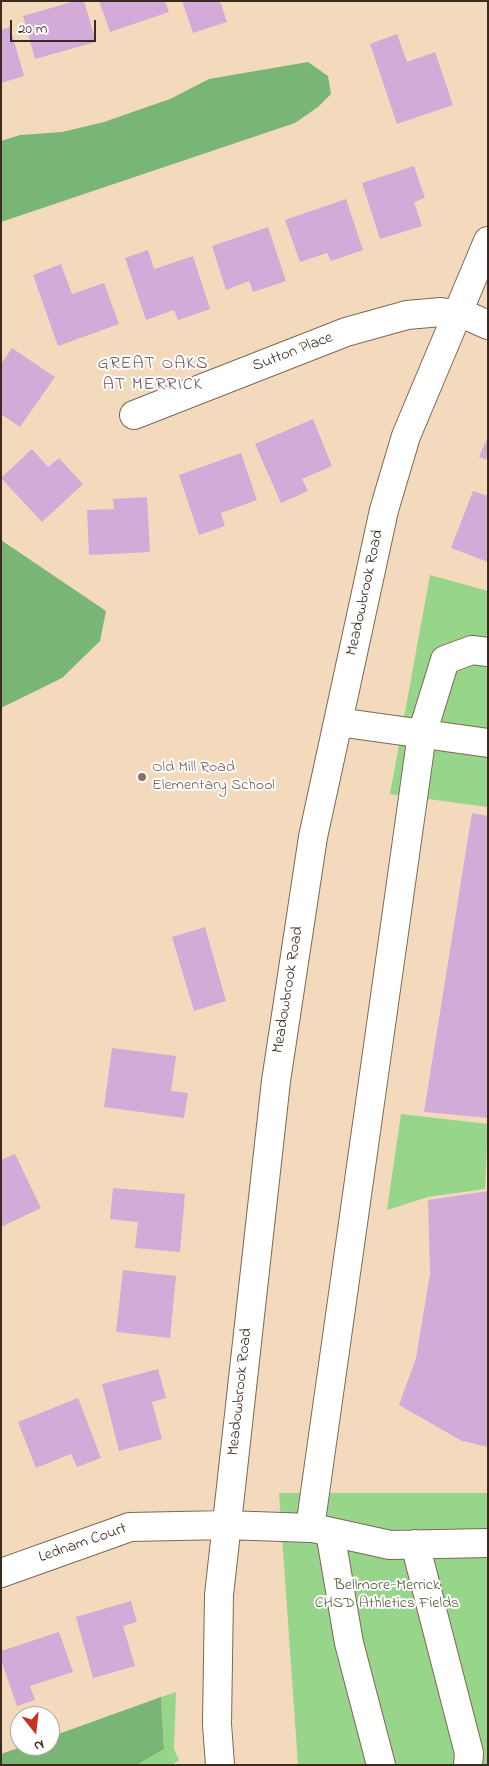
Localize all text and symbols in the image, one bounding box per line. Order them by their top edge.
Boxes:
scale bar [12,10,99,42]
text: 20 m [18,18,47,40]
street label: Sutton Place [250,329,336,377]
district label: GREAT OAKS AT MERRICK [96,354,210,396]
street label: Meadowbrook Road [343,528,389,658]
place label: Old Mill Road Elementary School [152,758,275,796]
marker: Old Mill Road Elementary School [136,771,148,783]
street label: Meadowbrook Road [269,925,309,1055]
street label: Meadowbrook Road [225,1327,257,1457]
street label: Lednam Court [37,1520,129,1568]
park label: Bellmore-Merrick CHSD Athletics Fields [315,1576,459,1614]
north arrow [10,1706,60,1756]
text: N [32,1734,46,1756]

